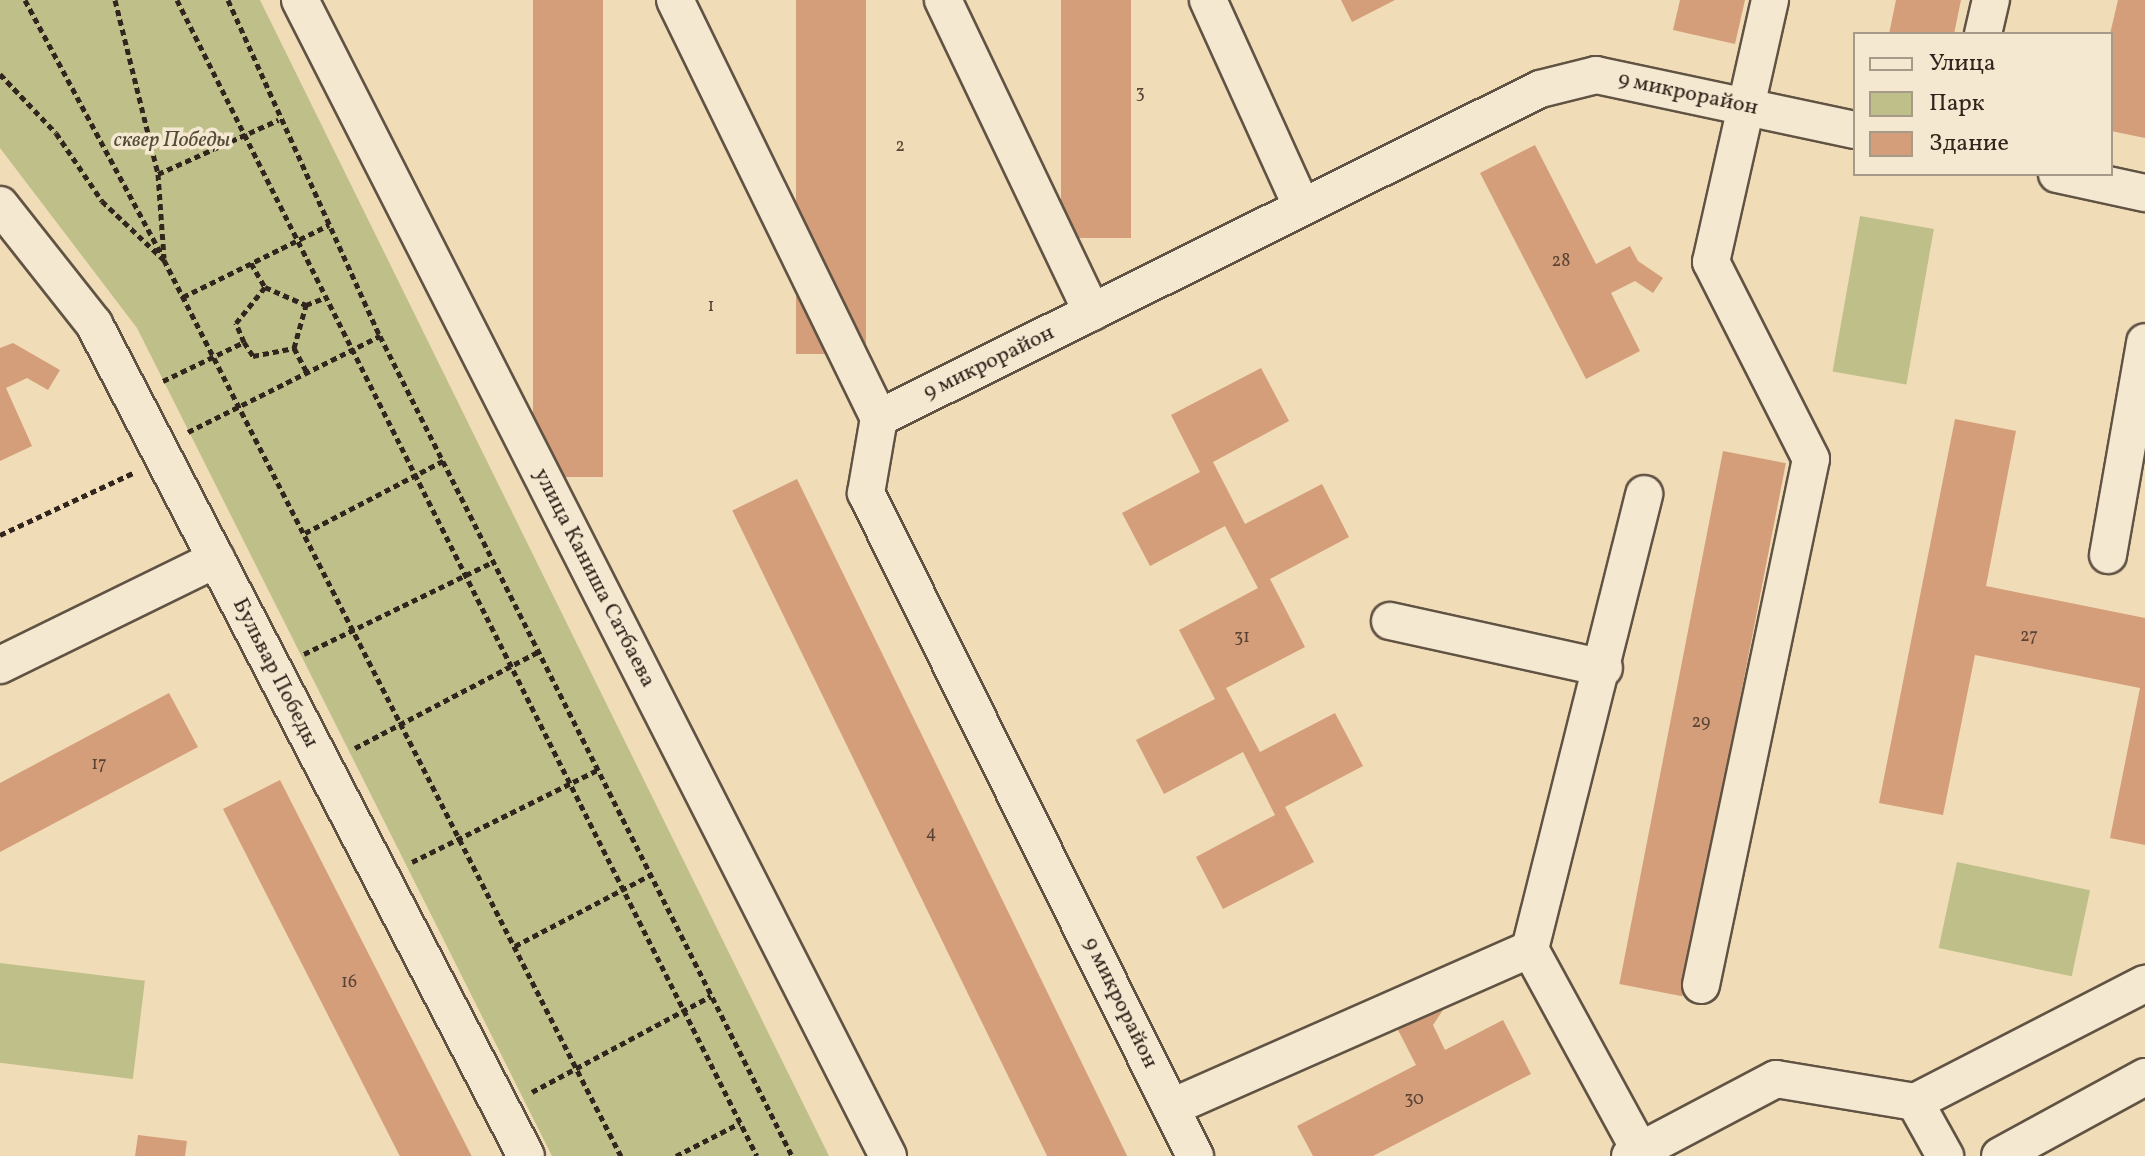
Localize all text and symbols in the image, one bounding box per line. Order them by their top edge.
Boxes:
legend [1853,32,2113,176]
text: Улица [1929,47,1996,81]
street label: 9 микрорайон [1616,66,1760,122]
house number: 3 [1135,83,1145,105]
text: Парк [1929,87,1985,121]
text: Здание [1929,127,2009,161]
park label: сквер Победы [114,128,230,154]
house number: 2 [895,136,905,158]
house number: 28 [1552,251,1570,273]
house number: 1 [708,296,714,318]
street label: 9 микрорайон [919,320,1059,406]
street label: улица Каниша Сатбаева [527,464,661,692]
street label: Бульвар Победы [226,594,324,752]
house number: 27 [2020,626,2038,648]
house number: 31 [1234,627,1250,649]
house number: 29 [1692,712,1710,734]
house number: 17 [91,754,107,776]
house number: 4 [926,823,936,845]
street label: 9 микрорайон [1077,933,1163,1073]
house number: 16 [341,972,357,994]
house number: 30 [1404,1089,1424,1111]

